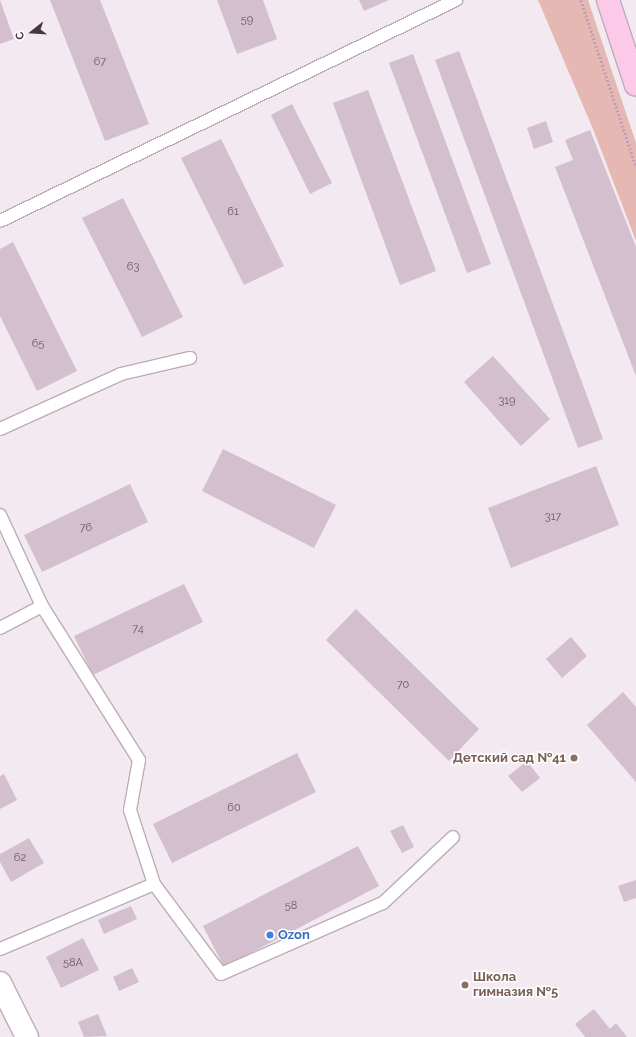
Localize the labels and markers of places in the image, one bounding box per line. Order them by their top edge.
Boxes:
place label: Детский сад №41 [453,750,566,766]
marker: Детский сад №41 [569,753,579,763]
place label: Ozon [278,927,310,943]
marker: Ozon [265,930,275,940]
place label: Школа гимназия №5 [473,970,558,1001]
marker: Школа гимназия №5 [460,980,470,990]

